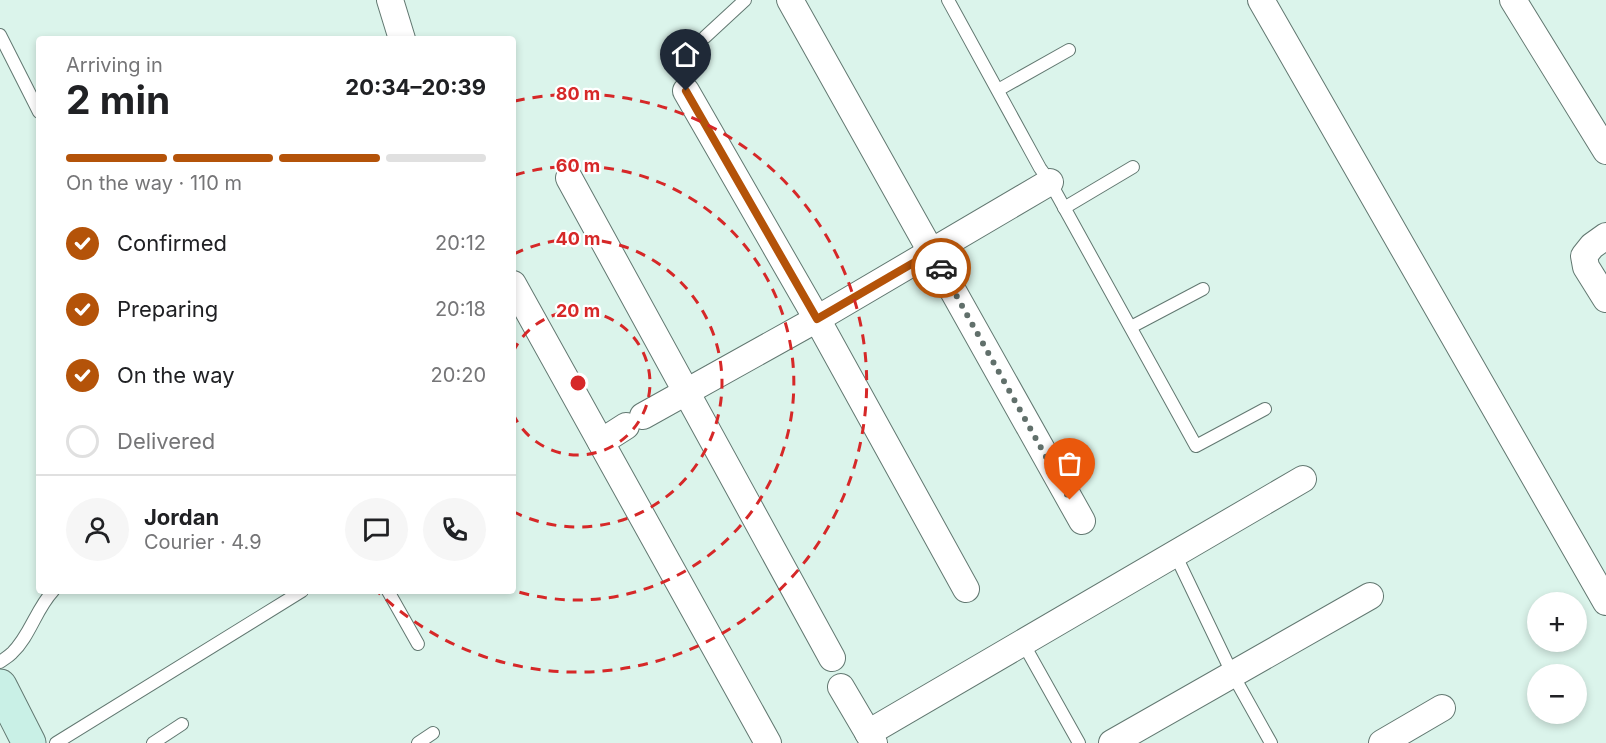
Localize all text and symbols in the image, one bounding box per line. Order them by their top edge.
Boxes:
pin [660,29,711,91]
icon: home [669,38,702,71]
text: Arriving in [66,53,163,77]
text: 20:34–20:39 [345,74,486,100]
text: 2 min [66,76,170,123]
text: 80 m [556,83,600,104]
text: 60 m [556,155,600,176]
text: On the way · 110 m [66,171,242,195]
icon: check [66,227,99,260]
text: 40 m [556,228,601,249]
text: Confirmed [117,230,227,256]
text: 20:12 [435,231,486,255]
courier [911,238,971,298]
icon: car [925,252,958,285]
icon: check [66,293,99,326]
text: Preparing [117,296,218,322]
text: 20:18 [435,297,486,321]
text: 20 m [556,300,600,321]
icon: check [66,359,99,392]
text: On the way [117,362,235,388]
text: 20:20 [431,363,486,387]
centre of rings [568,373,588,393]
text: Delivered [117,428,215,454]
pin [1044,438,1095,500]
icon: bag [1053,447,1086,480]
button: person [66,498,129,561]
button: chat [345,498,408,561]
button: phone [423,498,486,561]
text: Jordan [144,504,219,530]
text: Courier · 4.9 [144,530,262,554]
map controls [1527,592,1587,724]
button: + [1527,592,1587,652]
button: − [1527,664,1587,724]

